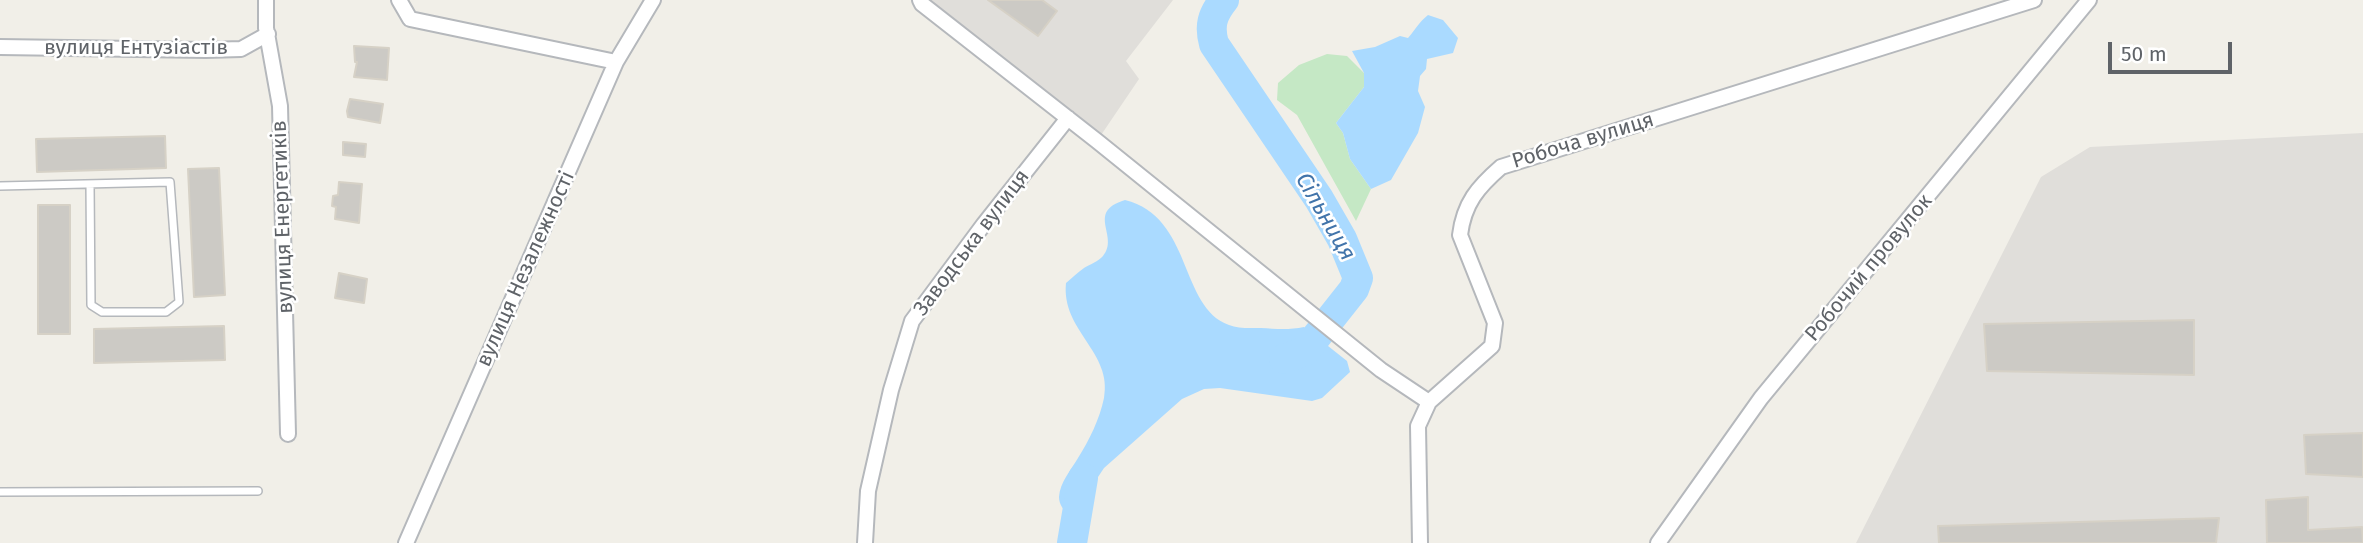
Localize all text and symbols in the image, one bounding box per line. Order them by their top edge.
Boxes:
scale bar [2111,28,2235,72]
street label: вулиця Ентузіастів [44,35,228,61]
text: 50 m [2121,41,2167,67]
street label: Робоча вулиця [1509,107,1657,175]
street label: вулиця Енергетиків [267,120,299,314]
street label: Заводська вулиця [909,165,1035,321]
street label: вулиця Незалежності [472,167,580,371]
water label: Сільниця [1289,168,1361,266]
street label: Робочий провулок [1800,189,1938,347]

